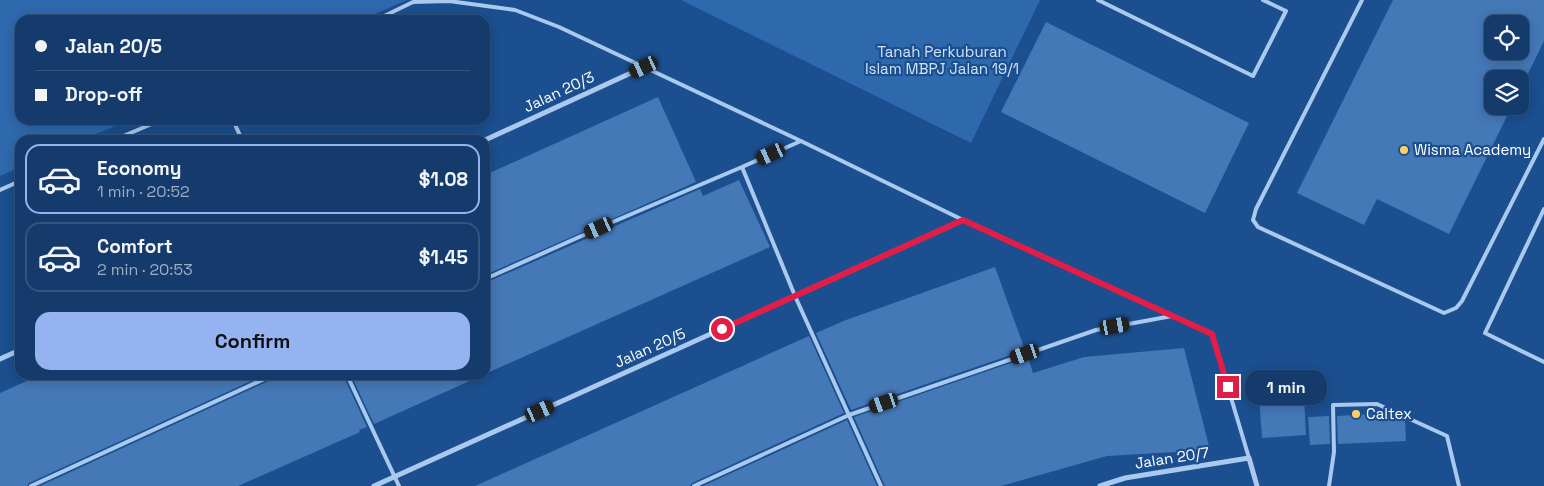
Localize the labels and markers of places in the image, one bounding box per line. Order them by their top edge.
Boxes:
place label: Wisma Academy [1414,140,1531,159]
marker: Wisma Academy [1398,144,1410,156]
place label: Caltex [1366,404,1412,423]
marker: Caltex [1350,408,1362,420]

